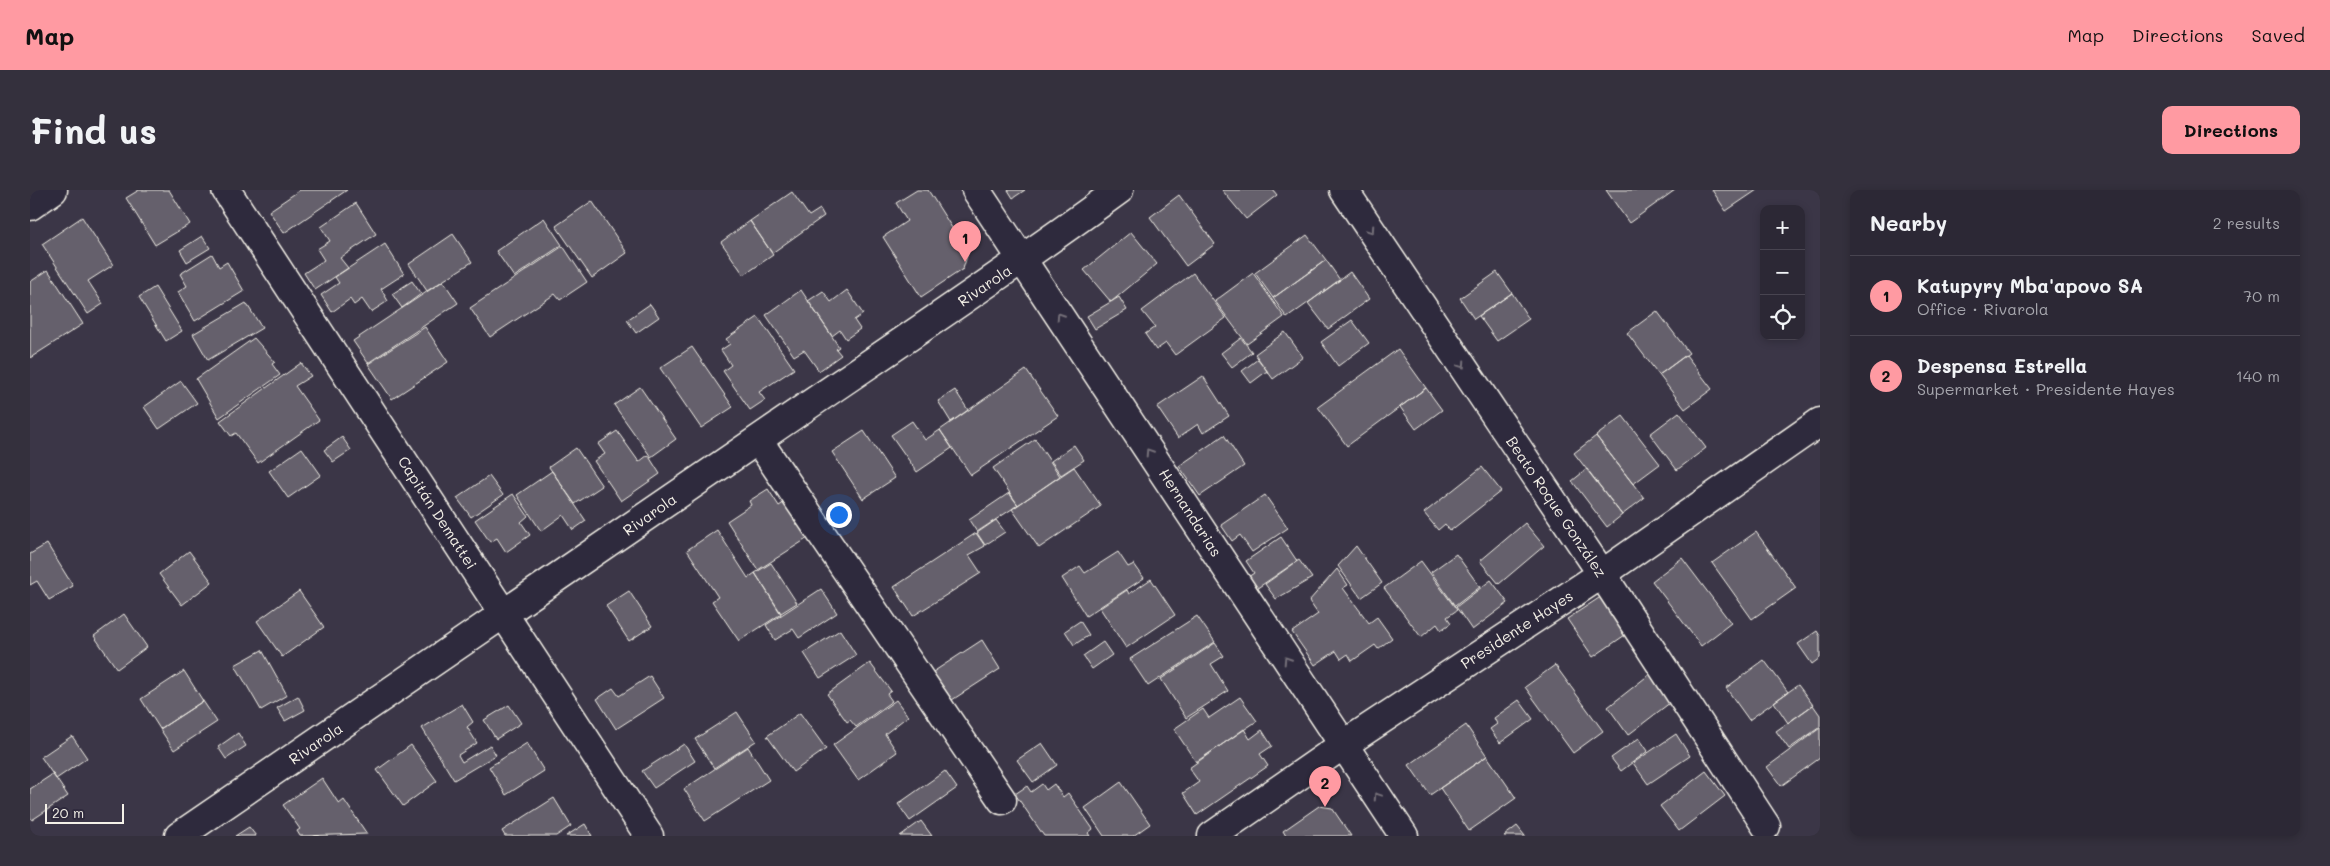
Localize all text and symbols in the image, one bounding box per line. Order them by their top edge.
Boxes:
text: Map [25,20,74,51]
text: Map [2067,23,2104,47]
text: Directions [2132,23,2224,47]
text: Saved [2252,23,2305,47]
button: Directions [2162,106,2300,154]
text: Find us [30,107,157,153]
map controls [1760,205,1805,340]
button: + [1760,205,1805,250]
text: Nearby [1870,209,1947,236]
text: 2 results [2213,212,2280,233]
pin: 1 [949,221,981,262]
one-way arrow [1365,225,1374,234]
button: − [1760,250,1805,295]
street label: Rivarola [954,260,1015,311]
text: Katupyry Mba'apovo SA [1917,273,2143,298]
text: 1 [1882,285,1890,306]
text: 70 m [2243,285,2280,306]
button: locate [1760,295,1805,340]
text: Office · Rivarola [1917,298,2049,319]
one-way arrow [1057,312,1066,322]
text: Despensa Estrella [1917,353,2087,378]
one-way arrow [1456,360,1465,369]
text: 2 [1882,365,1890,386]
text: 140 m [2236,365,2280,386]
text: Supermarket · Presidente Hayes [1917,378,2175,399]
street label: Beato Roque González [1502,432,1612,581]
one-way arrow [1146,448,1156,457]
street label: Capitán Demattei [394,452,482,573]
street label: Hernandarias [1155,465,1227,560]
street label: Rivarola [619,488,680,540]
your location [826,502,852,528]
street label: Presidente Hayes [1456,585,1576,673]
one-way arrow [1284,657,1293,666]
street label: Rivarola [285,718,346,769]
pin: 2 [1309,766,1341,807]
one-way arrow [1374,792,1383,801]
scale bar [45,801,124,824]
text: 20 m [52,803,84,822]

